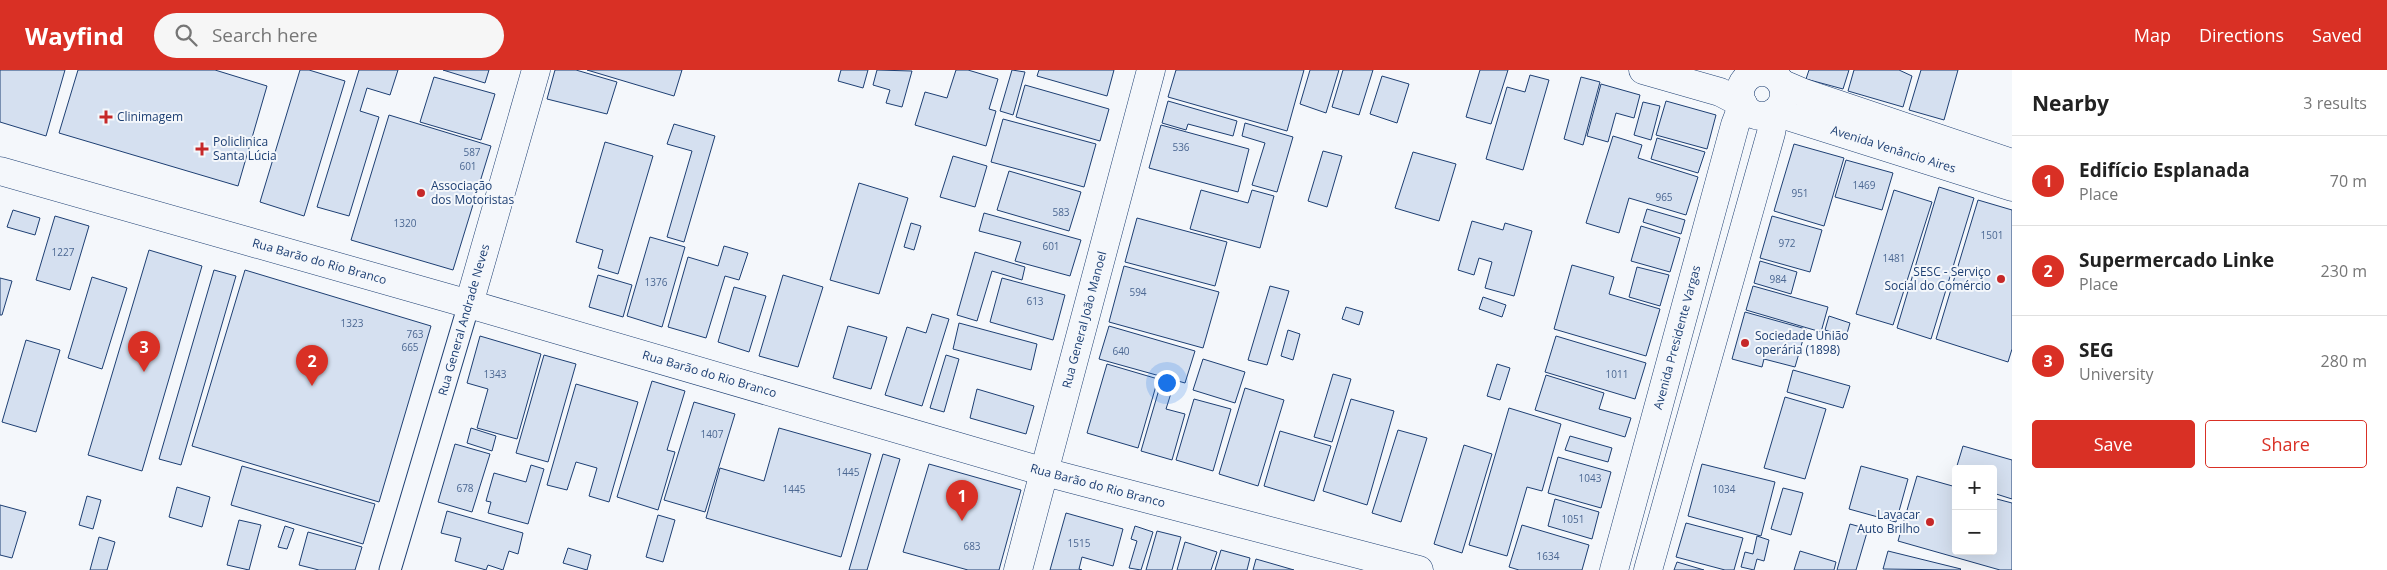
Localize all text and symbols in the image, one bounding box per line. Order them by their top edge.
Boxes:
search box [154,13,504,58]
text: Wayfind [25,19,124,52]
icon: search [172,21,200,49]
text: Search here [212,22,318,48]
text: Map [2134,23,2171,47]
text: Directions [2199,23,2284,47]
text: Saved [2312,23,2362,47]
text: Nearby [2032,89,2109,117]
text: 3 results [2303,92,2367,114]
place label: Clinimagem [117,108,183,125]
marker: Clinimagem [99,110,113,124]
street label: Avenida Venâncio Aires [1829,121,1958,177]
place label: Policlinica Santa Lúcia [213,133,277,164]
house number: 536 [1172,140,1190,154]
marker: Policlinica Santa Lúcia [195,142,209,156]
house number: 587 [463,145,481,159]
text: Edifício Esplanada [2079,157,2250,183]
house number: 601 [459,159,477,173]
text: 1 [2043,170,2053,192]
text: 70 m [2330,170,2367,192]
place label: Associação dos Motoristas [431,177,515,208]
house number: 1469 [1853,178,1876,192]
text: Place [2079,183,2118,205]
house number: 951 [1791,186,1809,200]
marker: Associação dos Motoristas [415,187,427,199]
house number: 965 [1655,190,1673,204]
house number: 583 [1052,205,1070,219]
house number: 1320 [394,216,417,230]
house number: 1501 [1981,228,2003,242]
street label: Rua Barão do Rio Branco [250,234,389,288]
house number: 972 [1778,236,1796,250]
house number: 601 [1042,239,1060,253]
street label: Rua General Andrade Neves [434,242,493,398]
house number: 1227 [52,245,75,259]
text: Supermercado Linke [2079,247,2274,273]
street label: Rua General João Manoel [1058,249,1110,390]
house number: 1481 [1883,251,1905,265]
text: 2 [2043,260,2053,282]
text: 230 m [2321,260,2367,282]
street label: Avenida Presidente Vargas [1649,263,1705,411]
place label: SESC - Serviço Social do Comércio [1884,263,1991,294]
house number: 984 [1769,272,1787,286]
marker: SESC - Serviço Social do Comércio [1995,273,2007,285]
text: Place [2079,273,2118,295]
house number: 1376 [645,275,668,289]
house number: 594 [1129,285,1147,299]
house number: 613 [1026,294,1044,308]
house number: 1323 [341,316,364,330]
house number: 763 [406,327,424,341]
place label: Sociedade União operária (1898) [1755,327,1849,358]
pin: 3 [128,331,160,372]
marker: Sociedade União operária (1898) [1739,337,1751,349]
text: SEG [2079,337,2114,363]
house number: 665 [401,340,419,354]
house number: 640 [1112,344,1130,358]
pin: 2 [296,345,328,386]
street label: Rua Barão do Rio Branco [640,346,779,401]
text: 3 [2043,350,2053,372]
text: 280 m [2321,350,2367,372]
text: University [2079,363,2153,385]
house number: 1343 [484,367,507,381]
house number: 1011 [1606,367,1628,381]
your location [1154,370,1180,396]
button: Save [2032,420,2195,468]
button: Share [2205,420,2367,468]
house number: 1407 [701,427,724,441]
street label: Rua Barão do Rio Branco [1028,459,1167,511]
house number: 1445 [837,465,860,479]
map controls [1952,465,1997,555]
button: + [1952,465,1997,510]
house number: 1043 [1579,471,1602,485]
pin: 1 [946,480,978,521]
house number: 678 [456,481,474,495]
house number: 1445 [783,482,806,496]
house number: 1034 [1713,482,1736,496]
place label: Lavacar Auto Brilho [1857,506,1920,537]
button: − [1952,510,1997,555]
house number: 1051 [1562,512,1584,526]
marker: Lavacar Auto Brilho [1924,516,1936,528]
house number: 1515 [1068,536,1091,550]
house number: 683 [963,539,981,553]
house number: 1634 [1537,549,1560,563]

